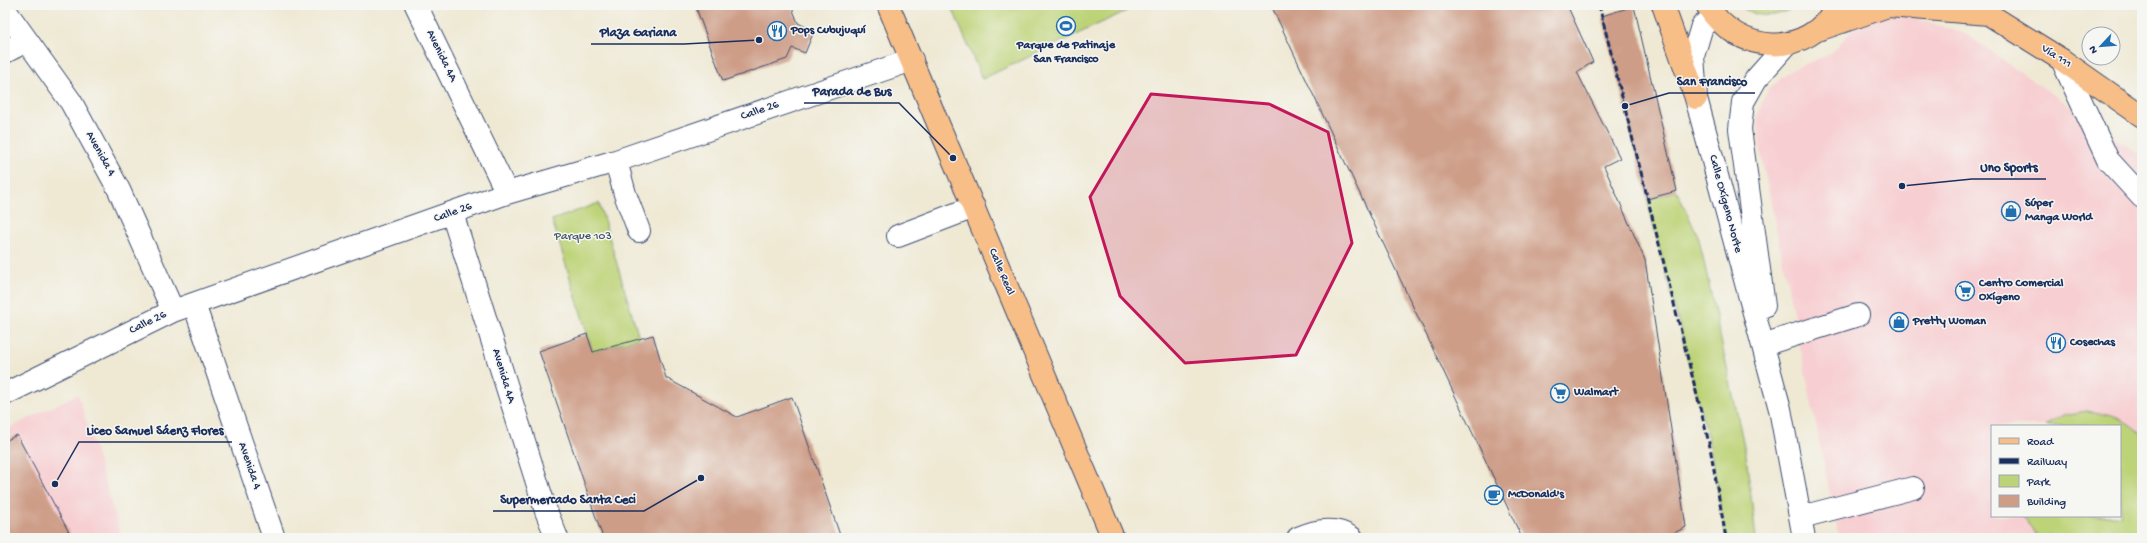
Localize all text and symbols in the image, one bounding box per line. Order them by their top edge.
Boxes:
sports icon: Parque de Patinaje San Francisco [1055,15,1077,37]
callout: Plaza Gariana [591,19,684,44]
restaurant icon: Pops Cubujuquí [766,20,788,42]
place label: Pops Cubujuquí [790,24,867,38]
text: Plaza Gariana [599,26,677,41]
north arrow [2081,26,2121,66]
street label: Avenida 4A [422,28,460,85]
place label: Parque de Patinaje San Francisco [1016,39,1116,67]
street label: Vía 111 [2037,42,2074,72]
text: N [2087,44,2101,55]
callout: San Francisco [1669,68,1755,93]
text: San Francisco [1677,75,1747,90]
callout: Parada de Bus [804,78,899,103]
text: Parada de Bus [811,85,893,100]
street label: Calle 26 [739,98,782,124]
street label: Avenida 4 [82,129,118,179]
street label: Calle Oxígeno Norte [1705,153,1745,255]
callout: Uno Sports [1972,154,2046,179]
text: Uno Sports [1980,161,2039,177]
place label: Súper Manga World [2025,197,2094,225]
street label: Calle 26 [432,199,475,226]
shop icon: Súper Manga World [2000,200,2022,222]
park label: Parque 103 [553,230,612,244]
street label: Calle Real [985,247,1017,298]
place label: Centro Comercial Oxígeno [1978,277,2064,305]
supermarket icon: Centro Comercial Oxígeno [1954,280,1976,302]
street label: Calle 26 [127,308,170,338]
shop icon: Pretty Woman [1888,311,1910,333]
place label: Pretty Woman [1912,315,1986,329]
restaurant icon: Cosechas [2045,332,2067,354]
place label: Cosechas [2069,336,2116,350]
street label: Avenida 4A [488,347,518,406]
supermarket icon: Walmart [1549,382,1571,404]
place label: Walmart [1573,386,1619,400]
callout: Liceo Samuel Sáenz Flores [79,417,232,442]
text: Liceo Samuel Sáenz Flores [86,424,225,439]
legend [1991,425,2121,517]
text: Road [2027,436,2054,450]
street label: Avenida 4 [234,441,264,492]
text: Railway [2027,456,2067,470]
text: Park [2026,476,2052,490]
cafe icon: McDonald's [1483,484,1505,506]
callout: Supermercado Santa Ceci [493,486,644,511]
place label: McDonald's [1508,488,1565,502]
text: Supermercado Santa Ceci [500,493,636,509]
text: Building [2026,496,2066,510]

